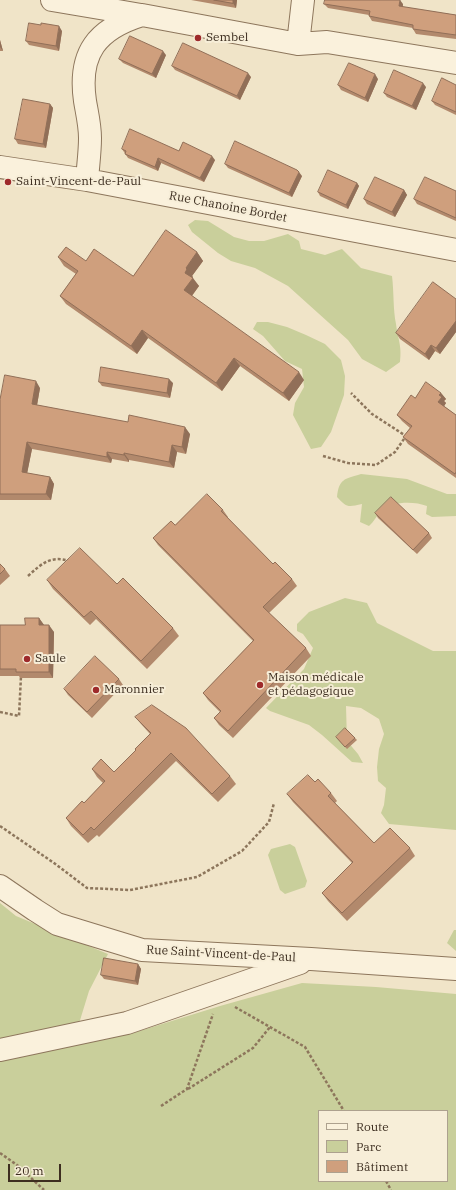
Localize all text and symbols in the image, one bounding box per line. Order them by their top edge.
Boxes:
place label: Sembel [206,31,248,45]
marker: Sembel [193,33,203,43]
place label: Saint-Vincent-de-Paul [16,175,141,189]
marker: Saint-Vincent-de-Paul [3,177,13,187]
street label: Rue Chanoine Bordet [168,189,288,225]
place label: Saule [35,652,66,666]
marker: Saule [22,654,32,664]
place label: Maison médicale et pédagogique [268,671,364,699]
marker: Maison médicale et pédagogique [255,680,265,690]
place label: Maronnier [104,683,164,697]
marker: Maronnier [91,685,101,695]
street label: Rue Saint-Vincent-de-Paul [146,943,296,965]
legend [318,1110,448,1182]
text: Route [356,1119,389,1134]
text: Parc [356,1139,381,1154]
scale bar [10,1156,63,1182]
text: Bâtiment [356,1159,408,1174]
text: 20 m [15,1163,44,1178]

